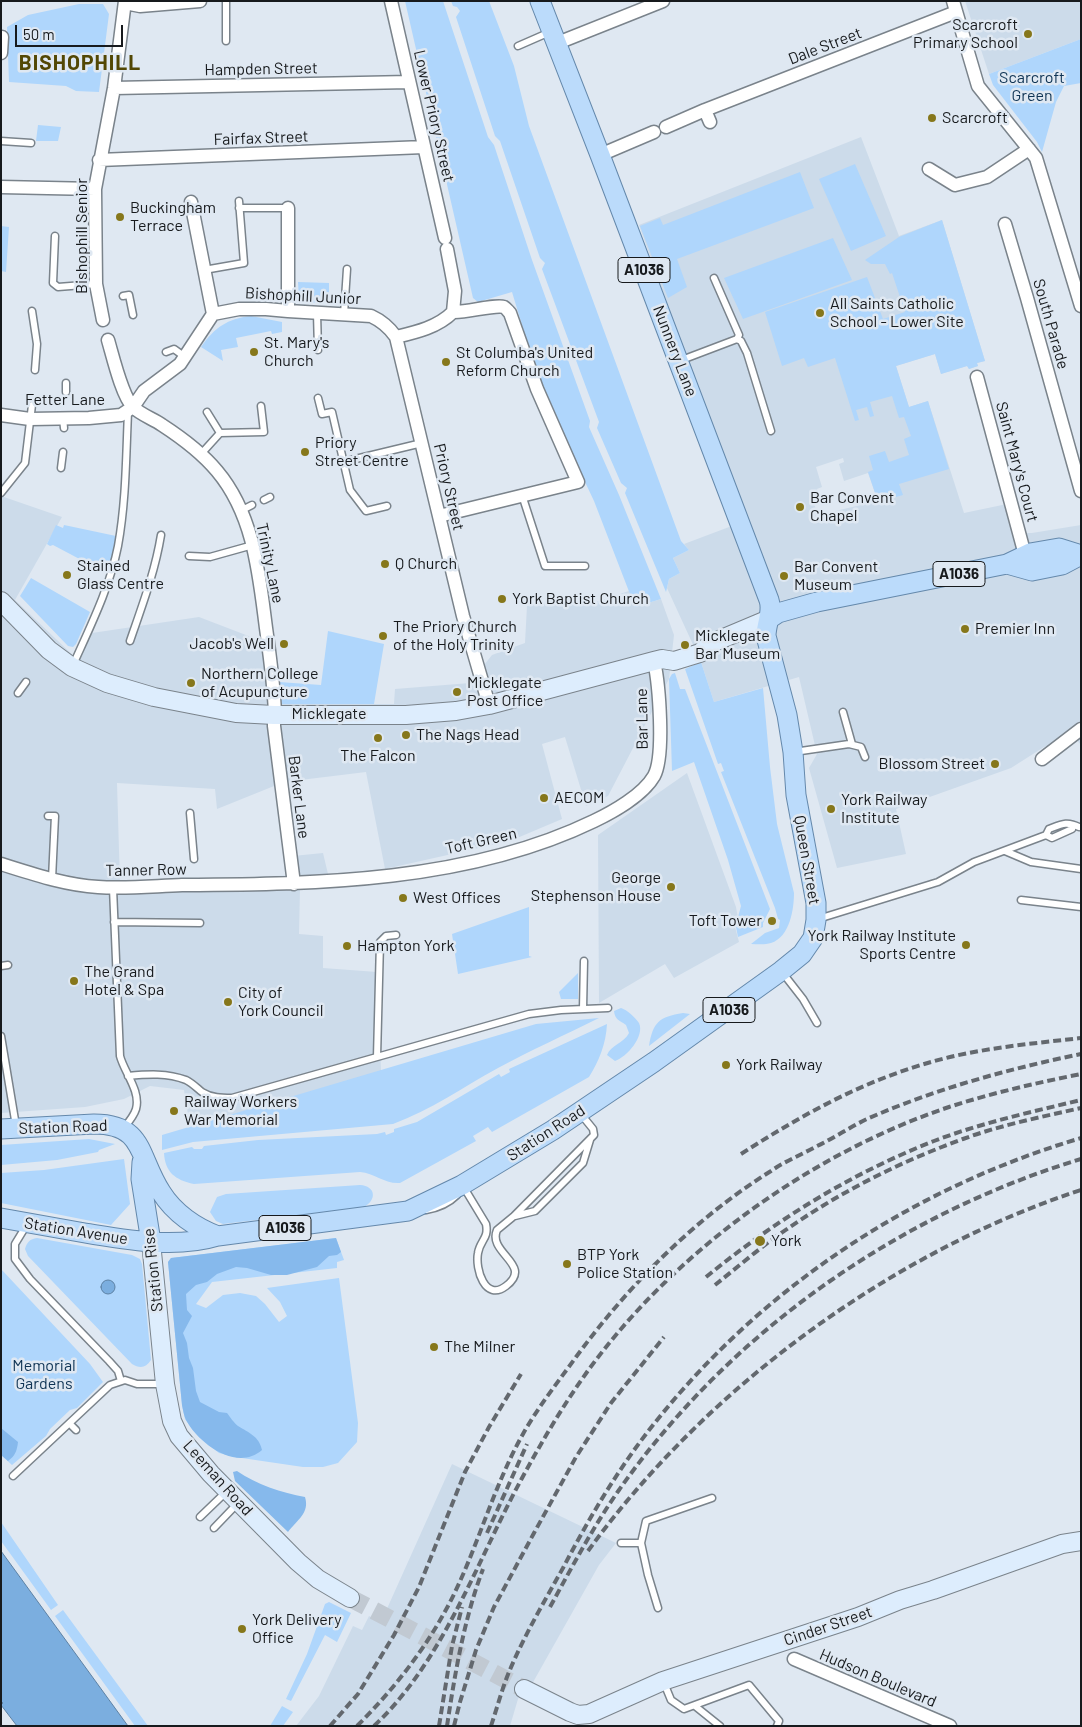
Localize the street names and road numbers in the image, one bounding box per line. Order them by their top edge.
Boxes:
street label: Dale Street [786,23,864,69]
street label: Lower Priory Street [409,48,459,184]
street label: Hampden Street [204,58,318,80]
street label: Fairfax Street [213,127,309,149]
street label: Bishophill Senior [72,178,92,294]
road number: A1036 [618,258,670,282]
street label: South Parade [1029,277,1073,371]
street label: Bishophill Junior [244,283,362,309]
street label: Nunnery Lane [649,303,701,399]
street label: Fetter Lane [25,390,105,410]
street label: Saint Mary's Court [992,400,1042,524]
street label: Priory Street [430,442,468,532]
street label: Trinity Lane [252,521,288,605]
road number: A1036 [933,562,985,586]
street label: Bar Lane [632,688,652,750]
street label: Micklegate [292,704,366,724]
street label: Barker Lane [284,754,314,840]
street label: Queen Street [790,814,824,906]
street label: Toft Green [443,823,519,859]
street label: Tanner Row [105,860,187,880]
road number: A1036 [703,998,755,1022]
street label: Station Road [503,1101,589,1165]
street label: Station Road [18,1116,108,1138]
street label: Station Avenue [23,1213,129,1249]
road number: A1036 [259,1216,311,1240]
street label: Station Rise [139,1227,167,1313]
street label: Leeman Road [179,1436,257,1520]
street label: Cinder Street [781,1602,875,1650]
street label: Hudson Boulevard [817,1645,939,1711]

